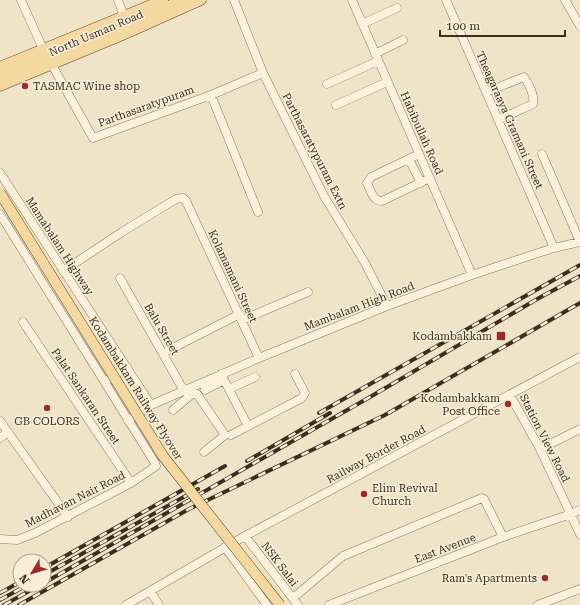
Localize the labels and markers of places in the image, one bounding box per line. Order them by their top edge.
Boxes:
place label: TASMAC Wine shop [33,80,140,93]
marker: TASMAC Wine shop [20,81,30,91]
place label: Kodambakkam [412,330,492,343]
marker: Kodambakkam [495,330,507,342]
place label: Kodambakkam Post Office [420,392,500,418]
marker: Kodambakkam Post Office [503,399,513,409]
marker: GB COLORS [42,403,52,413]
place label: GB COLORS [14,415,80,428]
place label: Elim Revival Church [372,482,438,508]
marker: Elim Revival Church [359,489,369,499]
place label: Ram's Apartments [442,572,537,585]
marker: Ram's Apartments [540,573,550,583]

